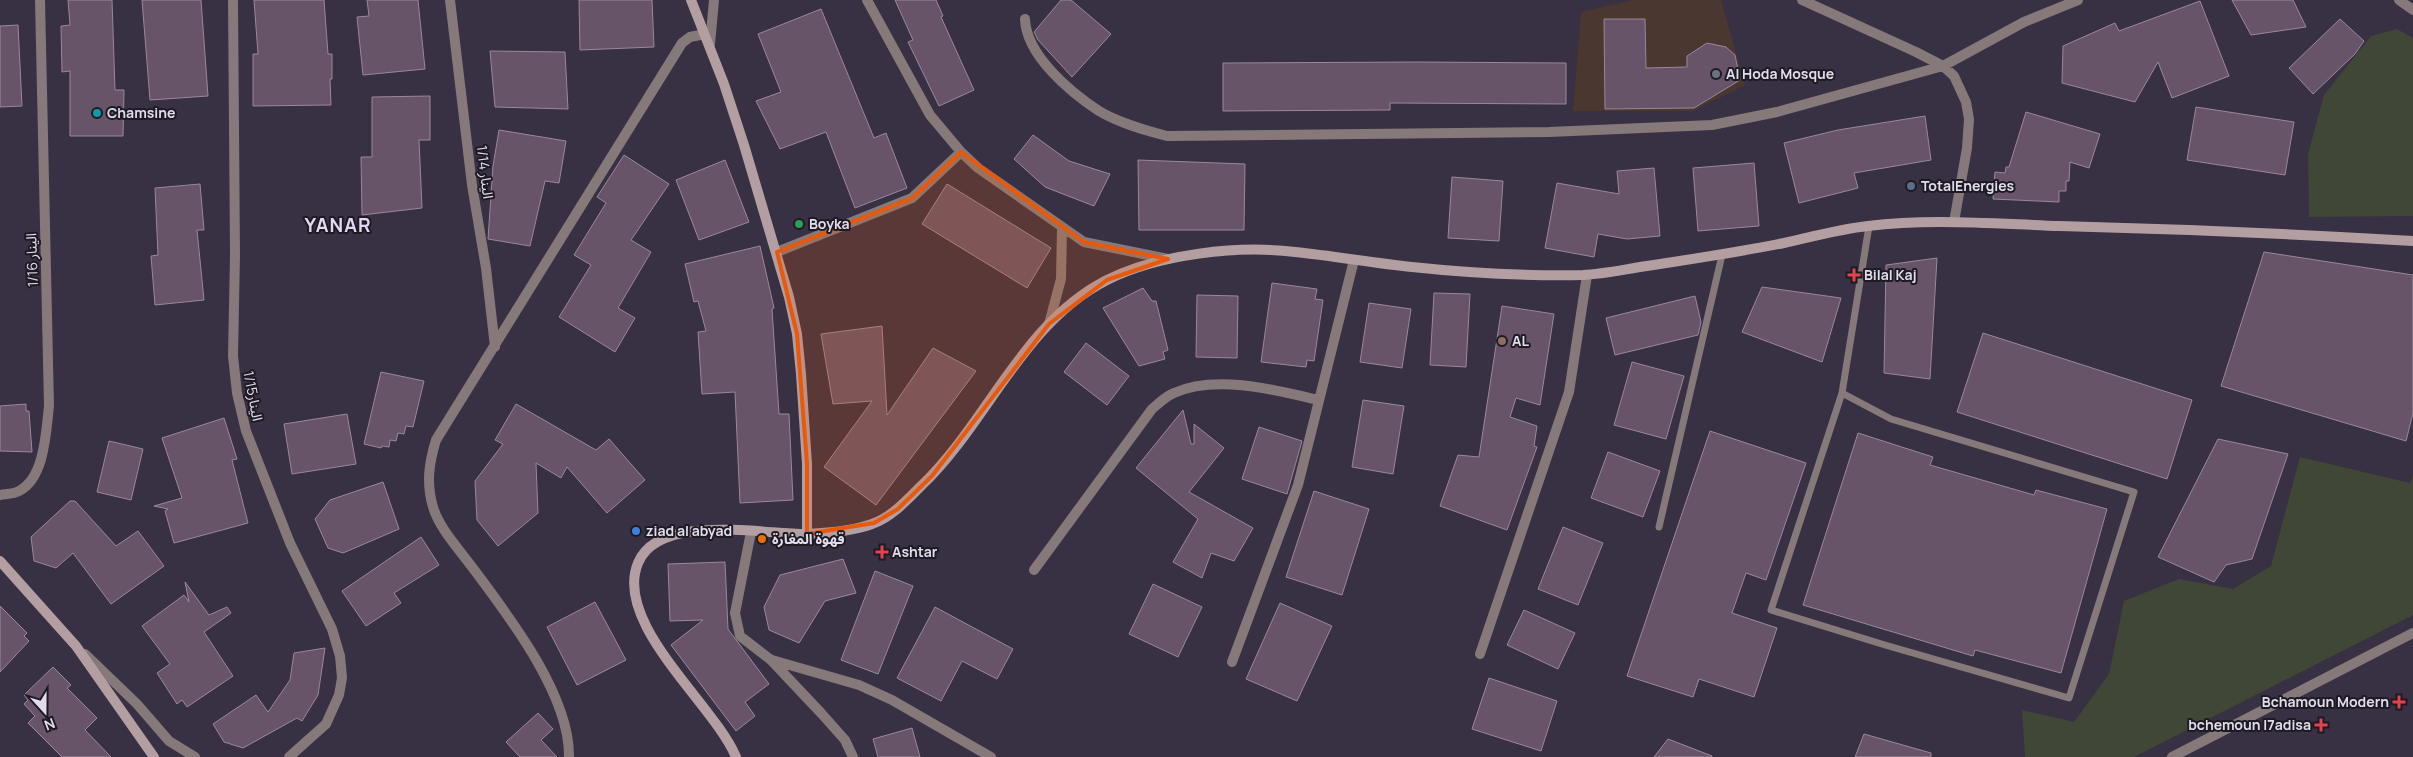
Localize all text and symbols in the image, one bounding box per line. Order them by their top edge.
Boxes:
place label: Al Hoda Mosque [1726,64,1834,83]
marker: Al Hoda Mosque [1710,68,1722,80]
place label: Chamsine [107,103,175,122]
marker: Chamsine [91,107,103,119]
street label: الينار 1/14 [473,144,498,200]
place label: TotalEnergies [1921,176,2015,195]
marker: TotalEnergies [1905,180,1917,192]
district label: YANAR [305,212,371,238]
place label: Boyka [809,214,850,233]
marker: Boyka [793,218,805,230]
street label: الينار 1/16 [21,233,42,287]
place label: Bilal Kaj [1864,265,1917,284]
marker: Bilal Kaj [1848,269,1860,281]
place label: AL [1512,331,1529,350]
marker: AL [1496,335,1508,347]
street label: الينار1/15 [239,369,268,423]
place label: ziad al abyad [646,521,732,540]
marker: ziad al abyad [630,525,642,537]
place label: قهوة المغارة [772,529,844,548]
marker: قهوة المغارة [756,533,768,545]
place label: Ashtar [892,542,938,561]
marker: Ashtar [876,546,888,558]
north arrow [20,687,70,737]
place label: Bchamoun Modern [2262,692,2389,711]
marker: Bchamoun Modern [2393,696,2405,708]
text: N [42,714,58,735]
place label: bchemoun l7adisa [2188,715,2311,734]
marker: bchemoun l7adisa [2315,719,2327,731]

